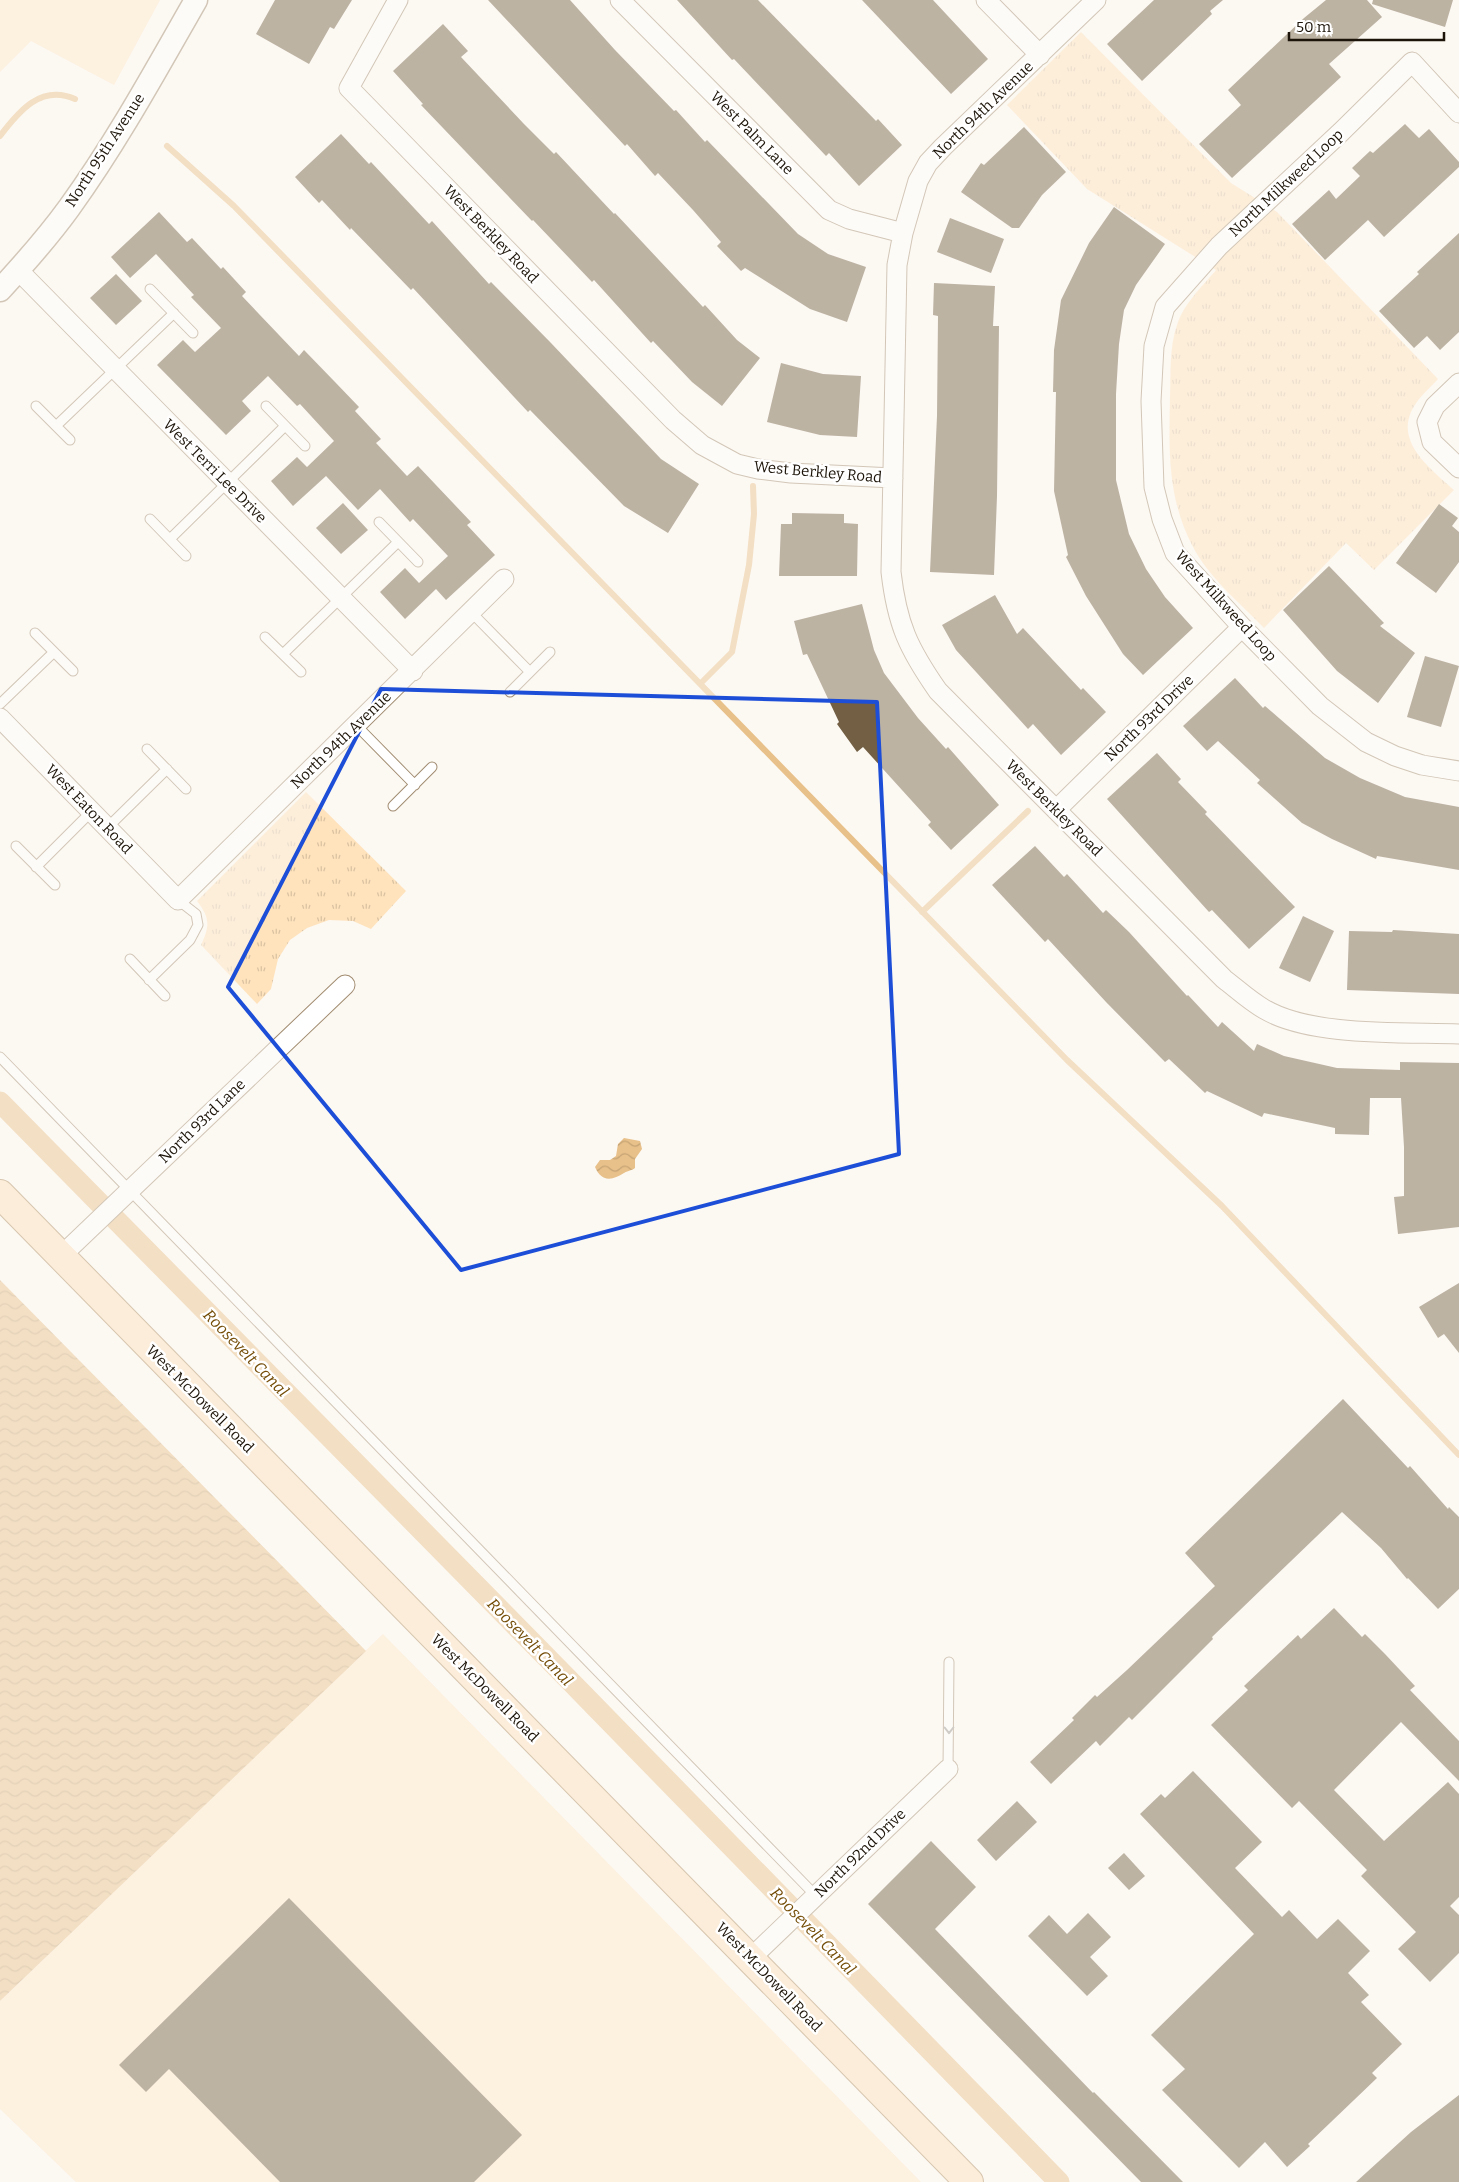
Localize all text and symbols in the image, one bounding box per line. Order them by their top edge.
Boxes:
scale bar [1289,10,1444,42]
text: 50 m [1296,18,1332,36]
street label: North 94th Avenue [929,58,1037,162]
street label: West Palm Lane [707,88,797,178]
street label: North 95th Avenue [62,90,148,210]
street label: North Milkweed Loop [1225,125,1347,240]
street label: West Berkley Road [440,181,542,287]
street label: West Terri Lee Drive [159,415,271,527]
street label: West Berkley Road [753,457,883,487]
street label: West Milkweed Loop [1172,547,1281,665]
street label: North 93rd Drive [1101,671,1197,765]
street label: North 94th Avenue [287,688,395,792]
street label: West Berkley Road [1002,756,1106,860]
street label: West Eaton Road [42,761,136,857]
street label: North 93rd Lane [155,1075,249,1167]
water label: Roosevelt Canal [199,1305,293,1401]
street label: West McDowell Road [142,1341,258,1457]
water label: Roosevelt Canal [483,1594,577,1690]
street label: West McDowell Road [427,1630,543,1746]
one-way arrow [944,1726,954,1734]
street label: North 92nd Drive [811,1805,909,1901]
water label: Roosevelt Canal [766,1883,860,1979]
street label: West McDowell Road [712,1919,826,2035]

